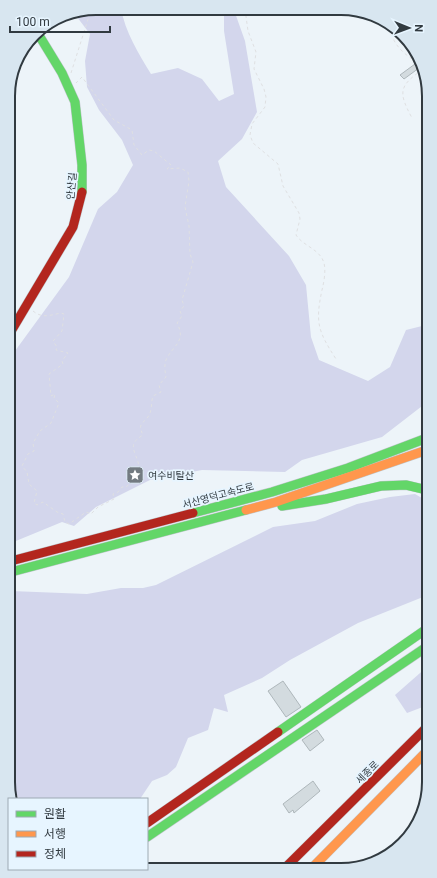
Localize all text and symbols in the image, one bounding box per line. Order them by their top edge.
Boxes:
scale bar [10,8,110,34]
north arrow [389,8,429,48]
text: 100 m [16,15,50,29]
text: N [412,24,425,32]
street label: 안산길 [65,172,78,200]
place icon: 여수비탈산 [125,465,145,485]
place label: 여수비탈산 [148,470,194,481]
street label: 서산영덕고속도로 [181,481,255,510]
street label: 세종로 [354,759,381,786]
legend [8,798,148,870]
text: 원활 [44,807,66,821]
text: 서행 [44,827,66,841]
text: 정체 [44,847,66,861]

